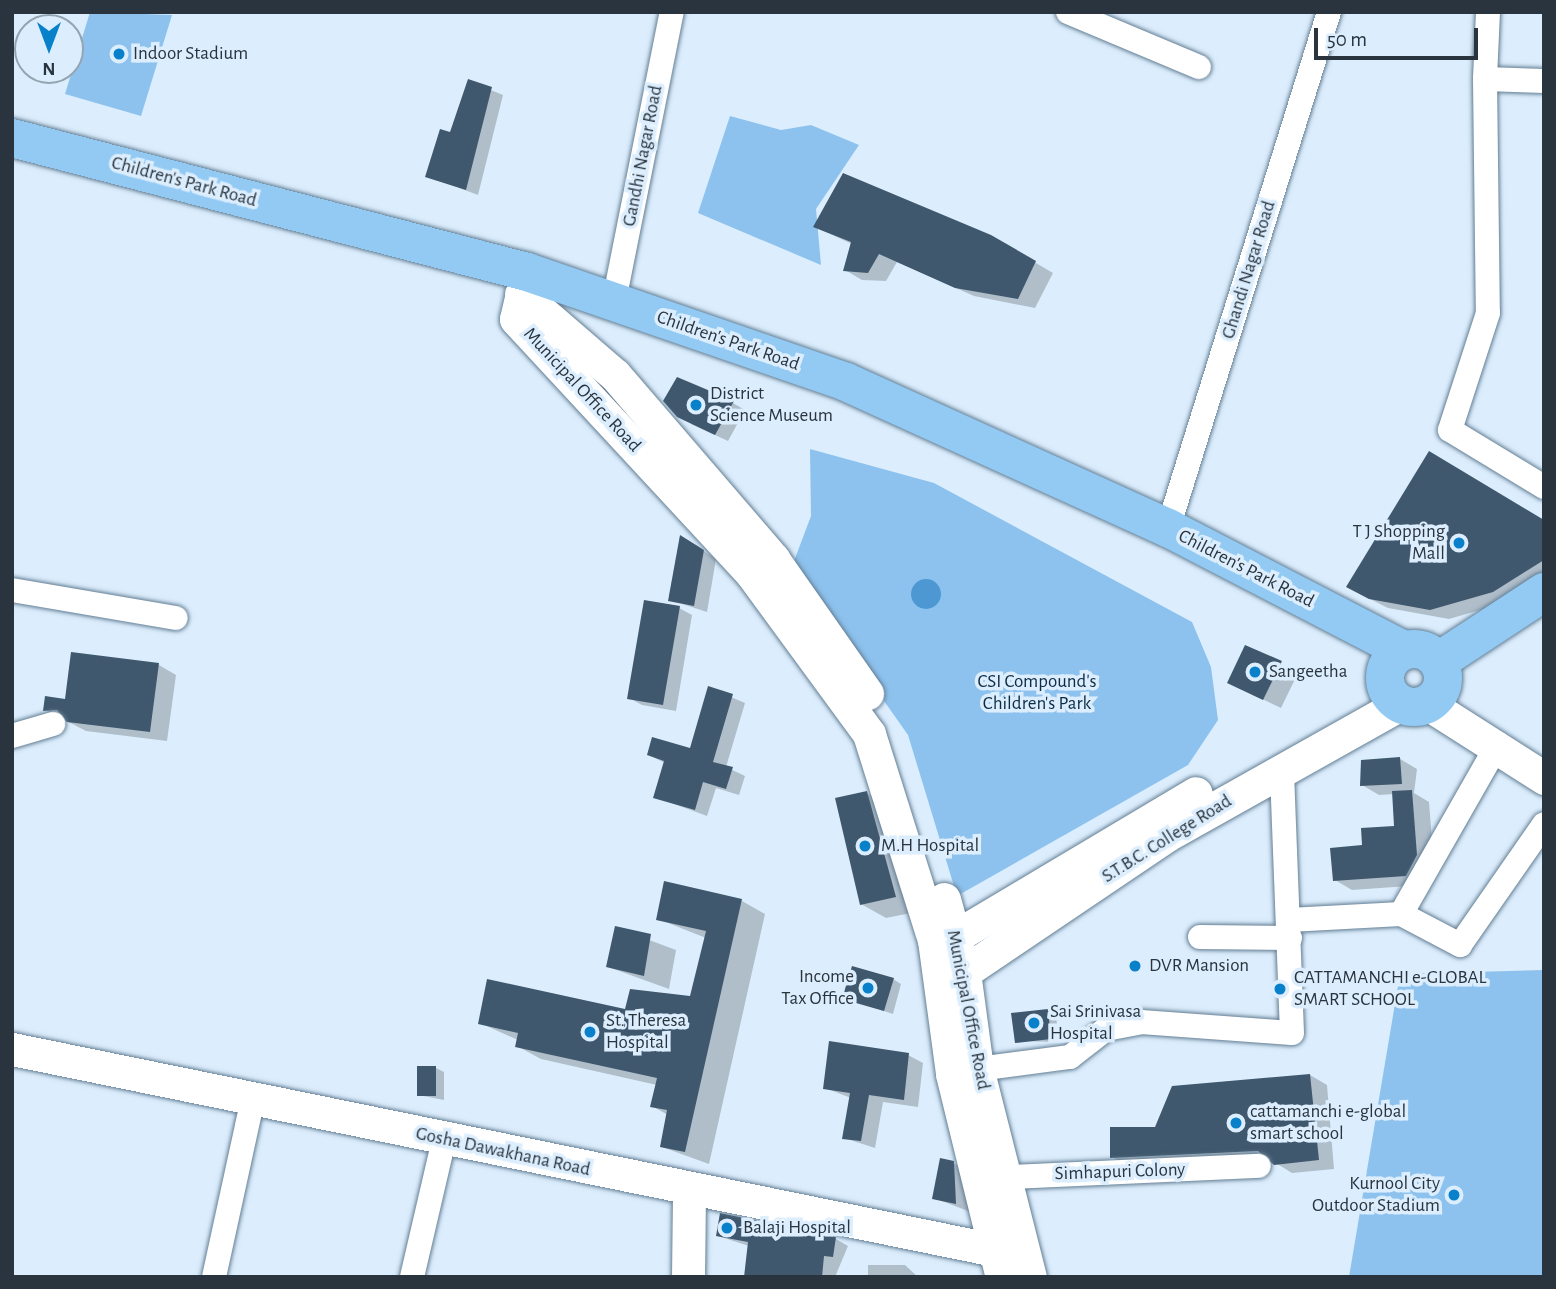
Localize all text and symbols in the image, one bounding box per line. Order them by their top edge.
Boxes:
north arrow [14,14,84,84]
scale bar [1318,14,1482,58]
text: 50 m [1327,29,1367,50]
place label: Indoor Stadium [133,43,248,65]
marker: Indoor Stadium [111,46,127,62]
text: N [42,59,56,78]
street label: Gandhi Nagar Road [618,84,668,228]
street label: Children's Park Road [109,152,259,212]
street label: Ghandi Nagar Road [1217,198,1281,342]
street label: Children's Park Road [654,306,802,376]
street label: Municipal Office Road [518,323,646,457]
place label: District Science Museum [710,383,833,427]
marker: District Science Museum [688,397,704,413]
place label: T J Shopping Mall [1353,521,1445,565]
street label: Children's Park Road [1174,525,1318,613]
marker: T J Shopping Mall [1451,535,1467,551]
place label: Sangeetha [1269,661,1347,683]
marker: Sangeetha [1247,664,1263,680]
park label: CSI Compound's Children's Park [977,671,1097,715]
street label: S.T.B.C. College Road [1098,790,1236,888]
place label: M.H Hospital [881,835,979,857]
marker: M.H Hospital [855,836,875,856]
street label: Municipal Office Road [941,928,995,1092]
place label: DVR Mansion [1149,955,1249,977]
marker: DVR Mansion [1127,958,1143,974]
place label: Income Tax Office [781,966,854,1010]
place label: CATTAMANCHI e-GLOBAL SMART SCHOOL [1294,967,1486,1011]
marker: Income Tax Office [860,980,876,996]
marker: CATTAMANCHI e-GLOBAL SMART SCHOOL [1272,981,1288,997]
place label: Sai Srinivasa Hospital [1050,1001,1141,1045]
place label: St. Theresa Hospital [606,1010,686,1054]
marker: Sai Srinivasa Hospital [1024,1013,1044,1033]
marker: St. Theresa Hospital [580,1022,600,1042]
place label: cattamanchi e-global smart school [1250,1101,1406,1145]
marker: cattamanchi e-global smart school [1228,1115,1244,1131]
street label: Gosha Dawakhana Road [414,1122,592,1182]
street label: Simhapuri Colony [1054,1158,1186,1186]
place label: Kurnool City Outdoor Stadium [1312,1173,1440,1217]
marker: Kurnool City Outdoor Stadium [1446,1187,1462,1203]
place label: Balaji Hospital [743,1217,851,1239]
marker: Balaji Hospital [717,1218,737,1238]

